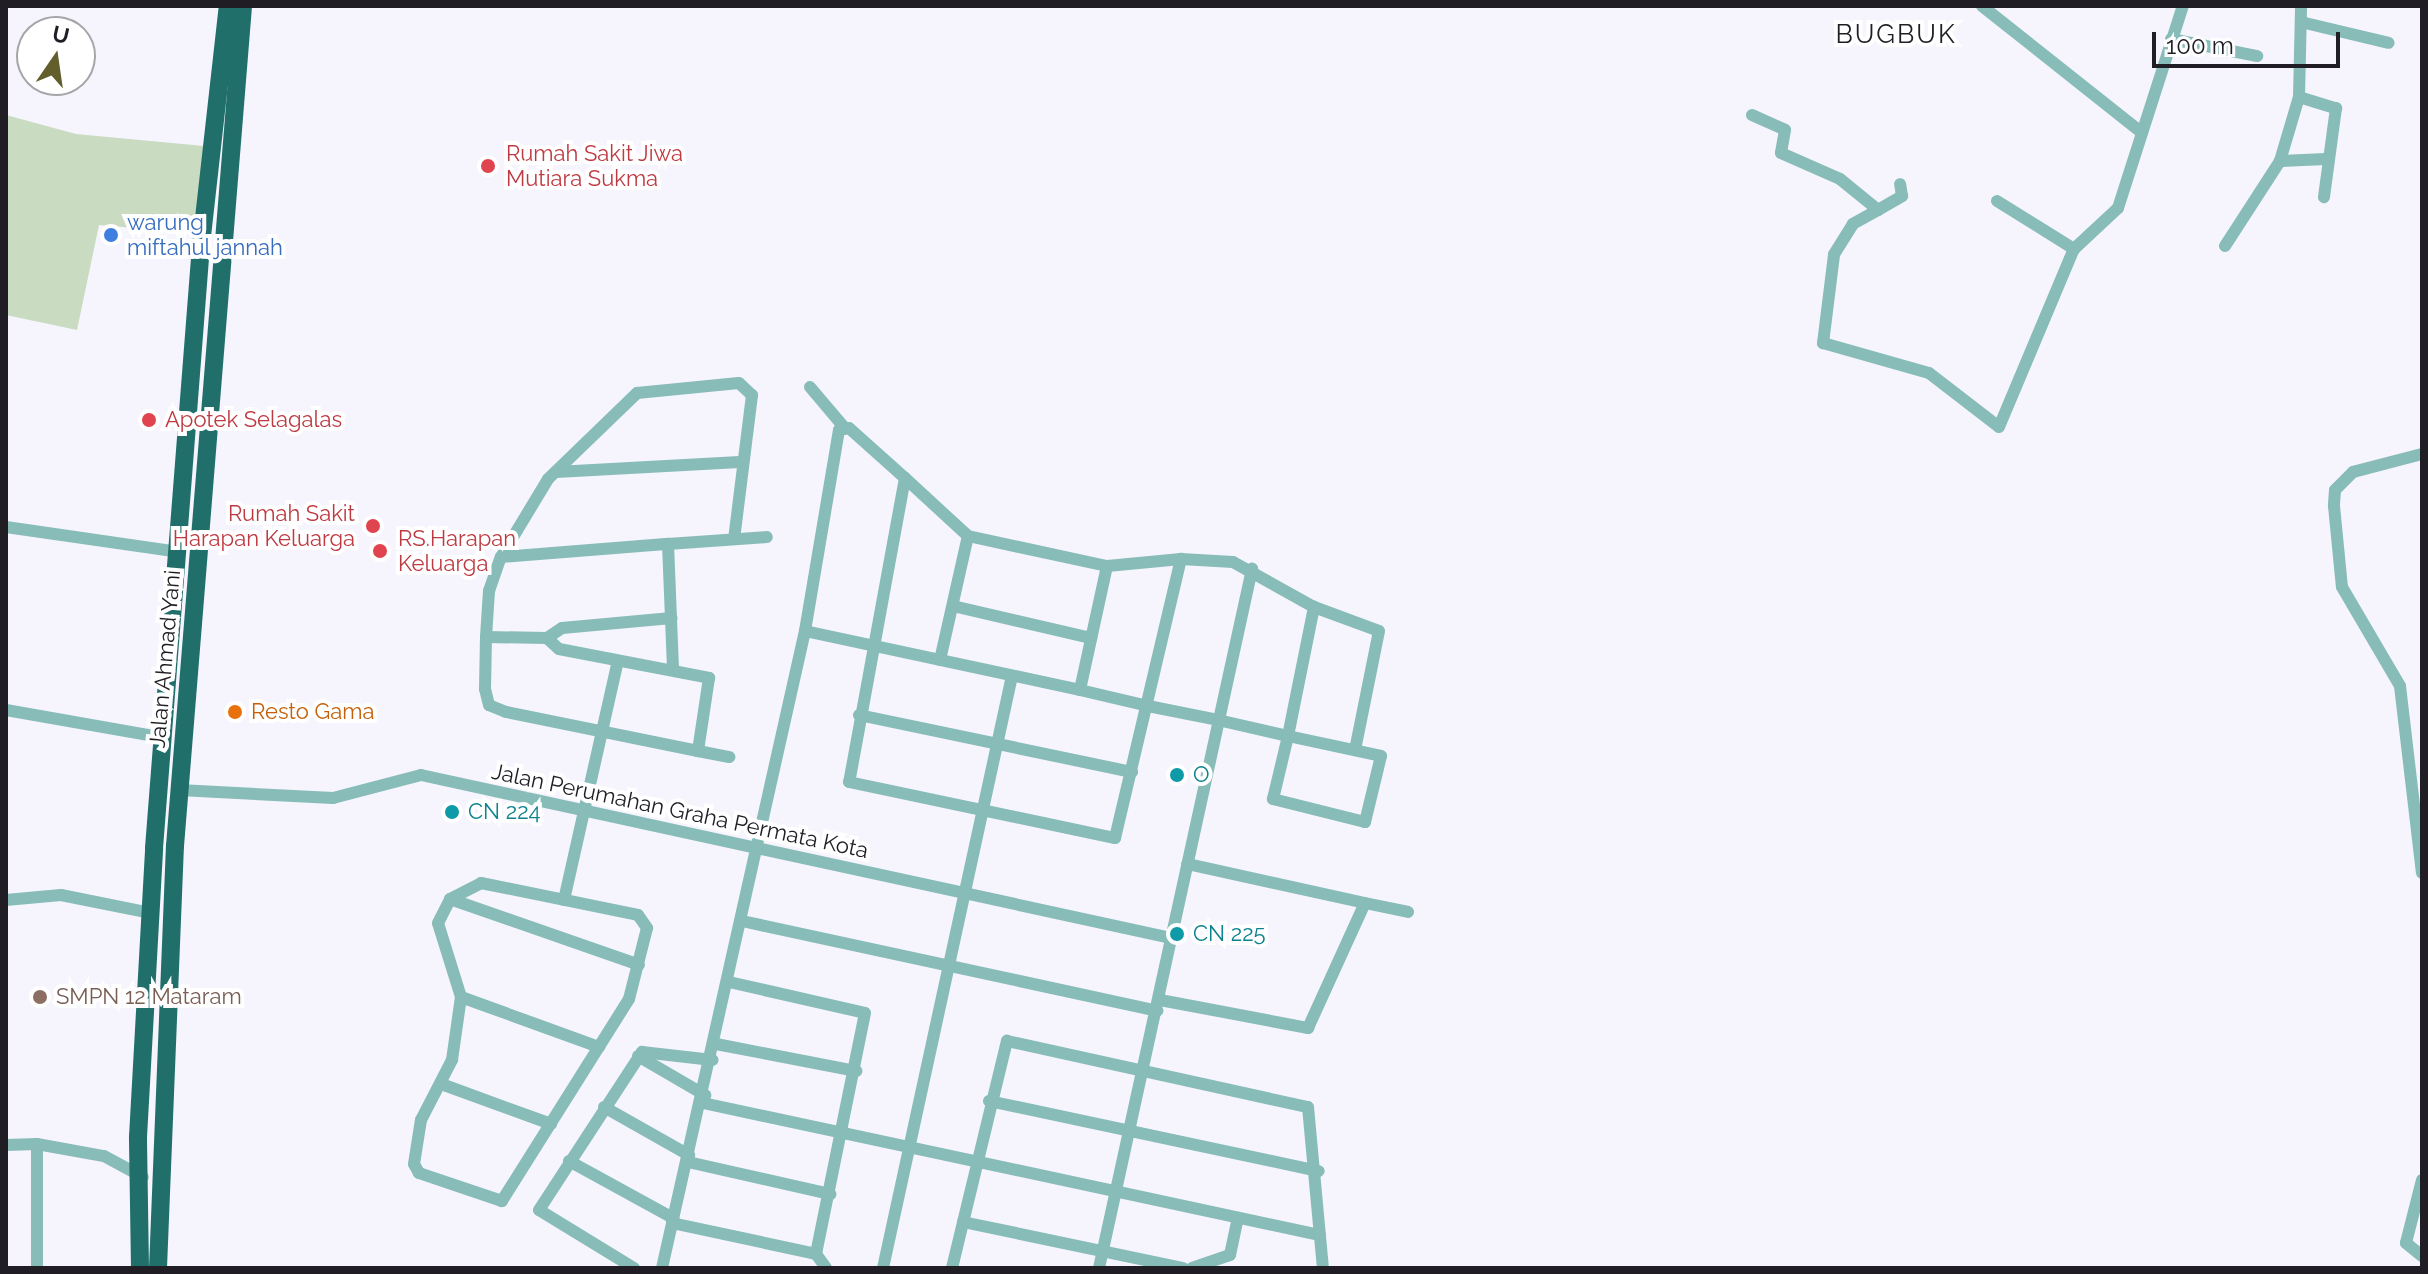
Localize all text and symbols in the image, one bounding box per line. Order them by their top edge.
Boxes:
north arrow [16,16,96,96]
scale bar [2156,16,2344,66]
district label: BUGBUK [1835,19,1957,51]
text: U [50,20,72,49]
text: 100 m [2166,31,2234,60]
place label: Rumah Sakit Jiwa Mutiara Sukma [506,140,684,192]
marker: Rumah Sakit Jiwa Mutiara Sukma [477,155,499,177]
place label: warung miftahul jannah [127,209,284,260]
marker: warung miftahul jannah [102,226,120,244]
place label: Apotek Selagalas [165,407,342,433]
marker: Apotek Selagalas [140,411,158,429]
place label: Rumah Sakit Harapan Keluarga [173,500,355,552]
marker: Rumah Sakit Harapan Keluarga [362,515,384,537]
place label: RS.Harapan Keluarga [398,525,516,576]
marker: RS.Harapan Keluarga [369,540,391,562]
street label: Jalan Ahmad Yani [144,568,186,750]
place label: Resto Gama [251,699,374,725]
marker: Resto Gama [226,703,244,721]
street label: Jalan Perumahan Graha Permata Kota [489,758,871,864]
place label: O [1193,762,1210,788]
marker: O [1168,766,1186,784]
place label: CN 224 [468,799,541,825]
marker: CN 224 [443,803,461,821]
place label: CN 225 [1193,921,1266,947]
marker: CN 225 [1168,925,1186,943]
place label: SMPN 12 Mataram [56,984,242,1010]
marker: SMPN 12 Mataram [31,988,49,1006]

